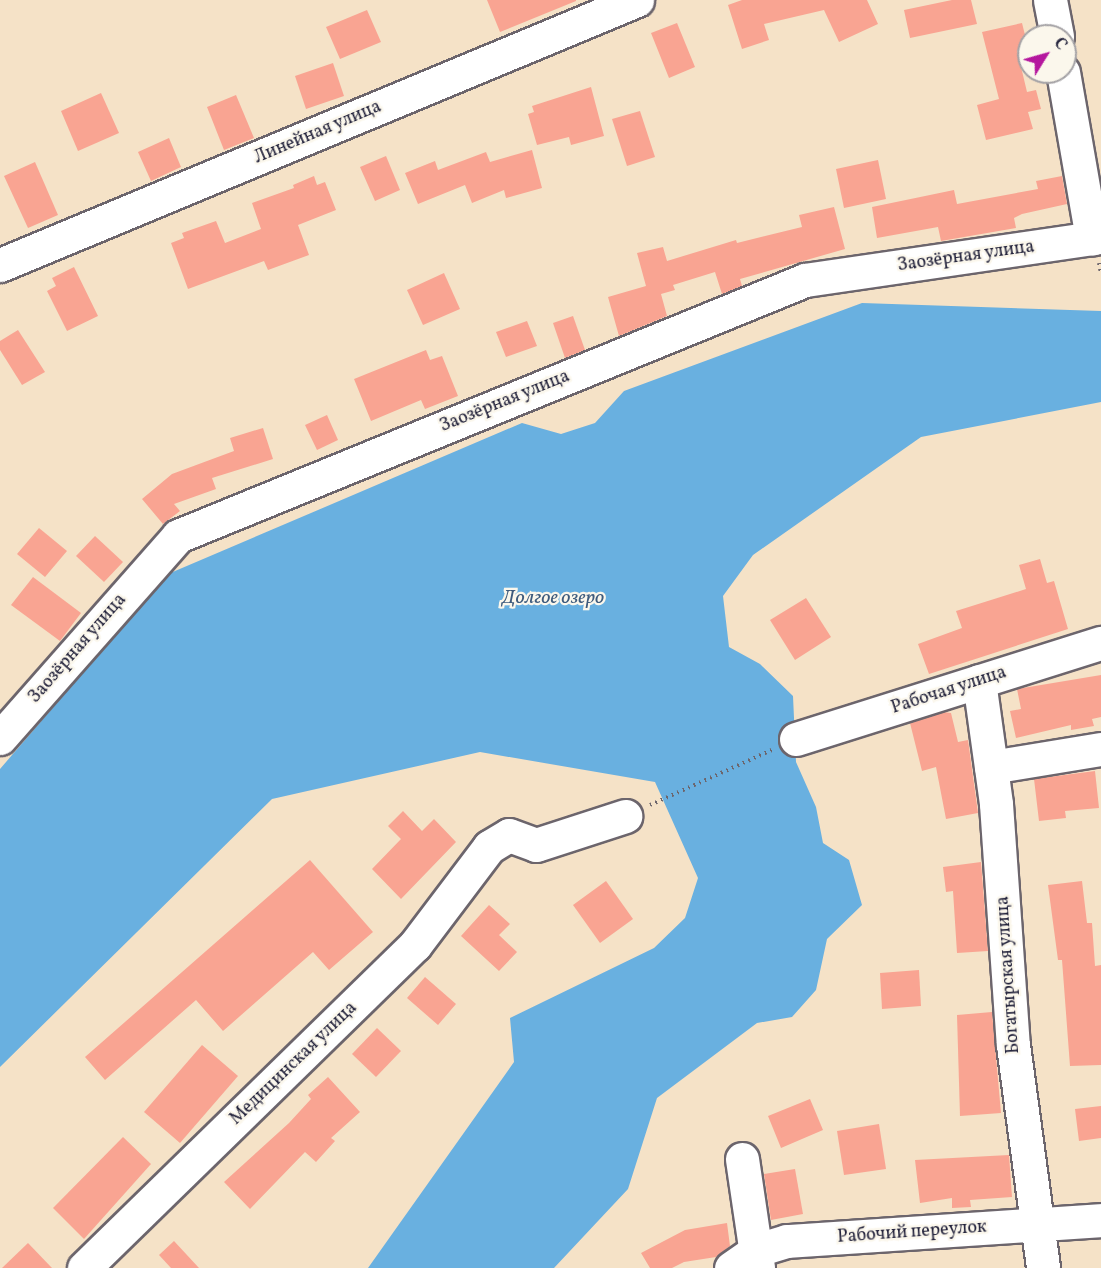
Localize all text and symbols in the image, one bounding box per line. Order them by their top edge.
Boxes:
north arrow [1017,24,1077,84]
text: С [1048,34,1072,55]
street label: Линейная улица [251,96,385,170]
street label: Заозёрная улица [896,237,1036,277]
street label: Заозёрная улица [437,366,573,438]
water label: Долгое озеро [502,586,604,610]
street label: Заозёрная улица [24,590,132,708]
street label: Рабочая улица [888,662,1010,720]
street label: Богатырская улица [993,895,1025,1055]
street label: Медицинская улица [226,998,362,1130]
street label: Рабочий переулок [837,1217,987,1249]

